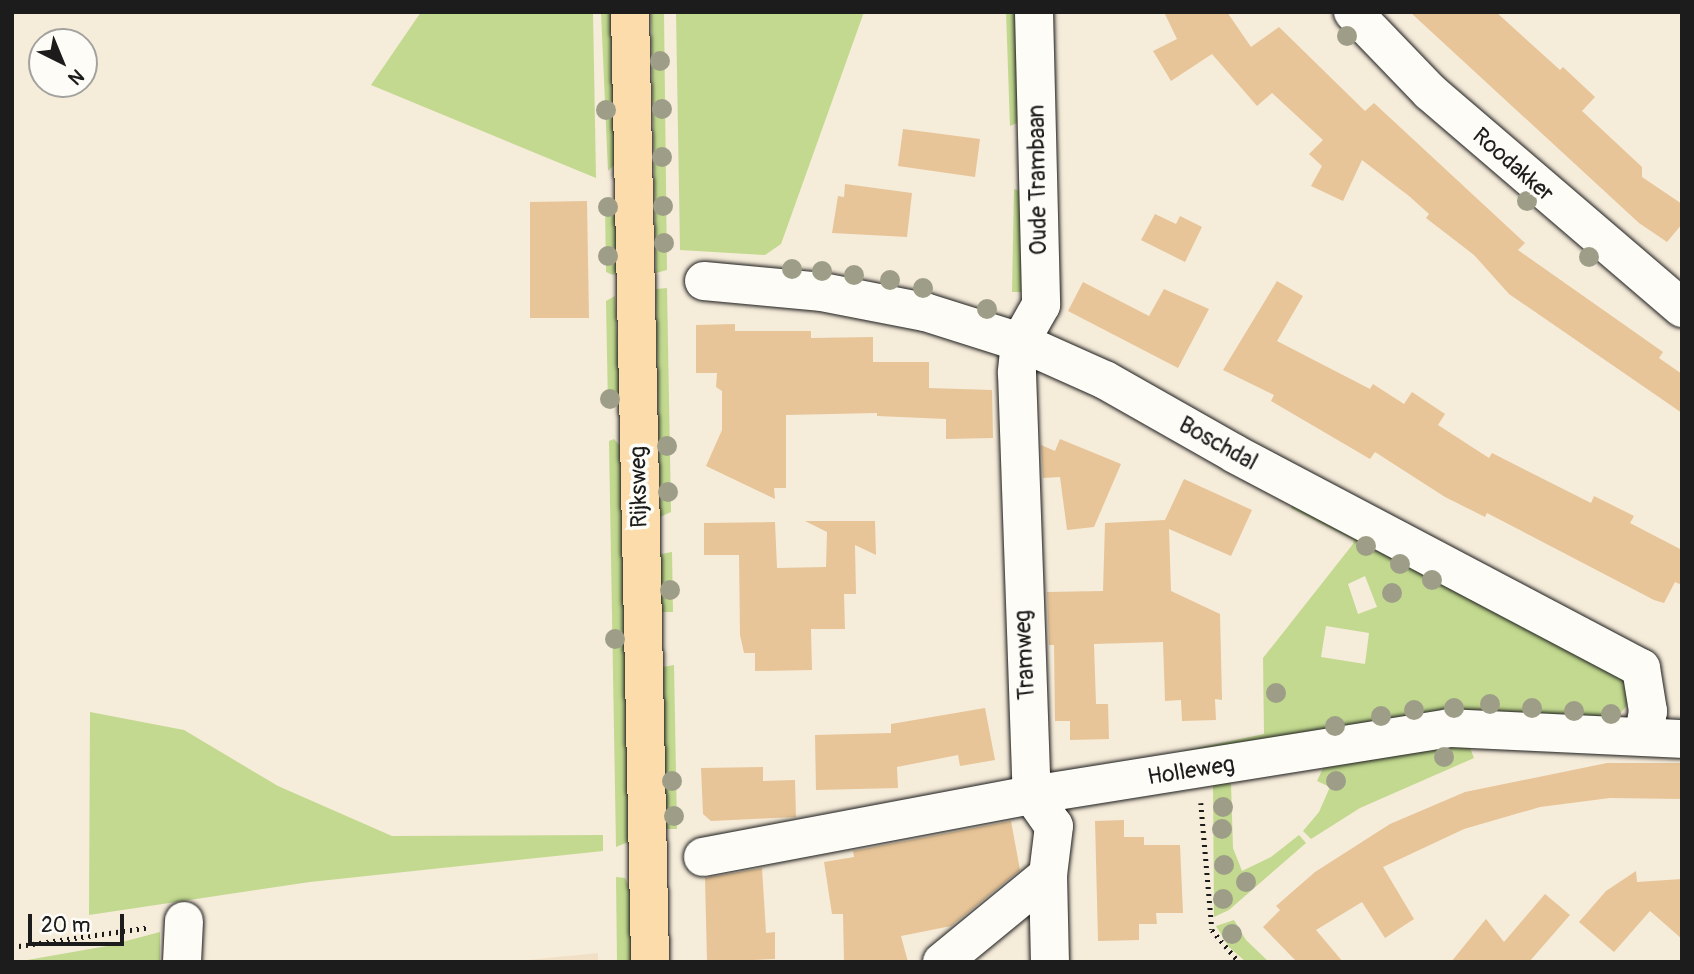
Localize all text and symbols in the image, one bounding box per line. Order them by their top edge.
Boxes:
north arrow [28,28,98,98]
text: N [63,64,89,90]
street label: Oude Trambaan [1023,105,1053,255]
street label: Roodakker [1467,122,1559,208]
street label: Boschdal [1174,411,1262,477]
street label: Rijksweg [624,446,654,528]
street label: Tramweg [1009,609,1041,701]
street label: Holleweg [1146,751,1236,791]
scale bar [32,900,128,944]
text: 20 m [41,912,90,939]

